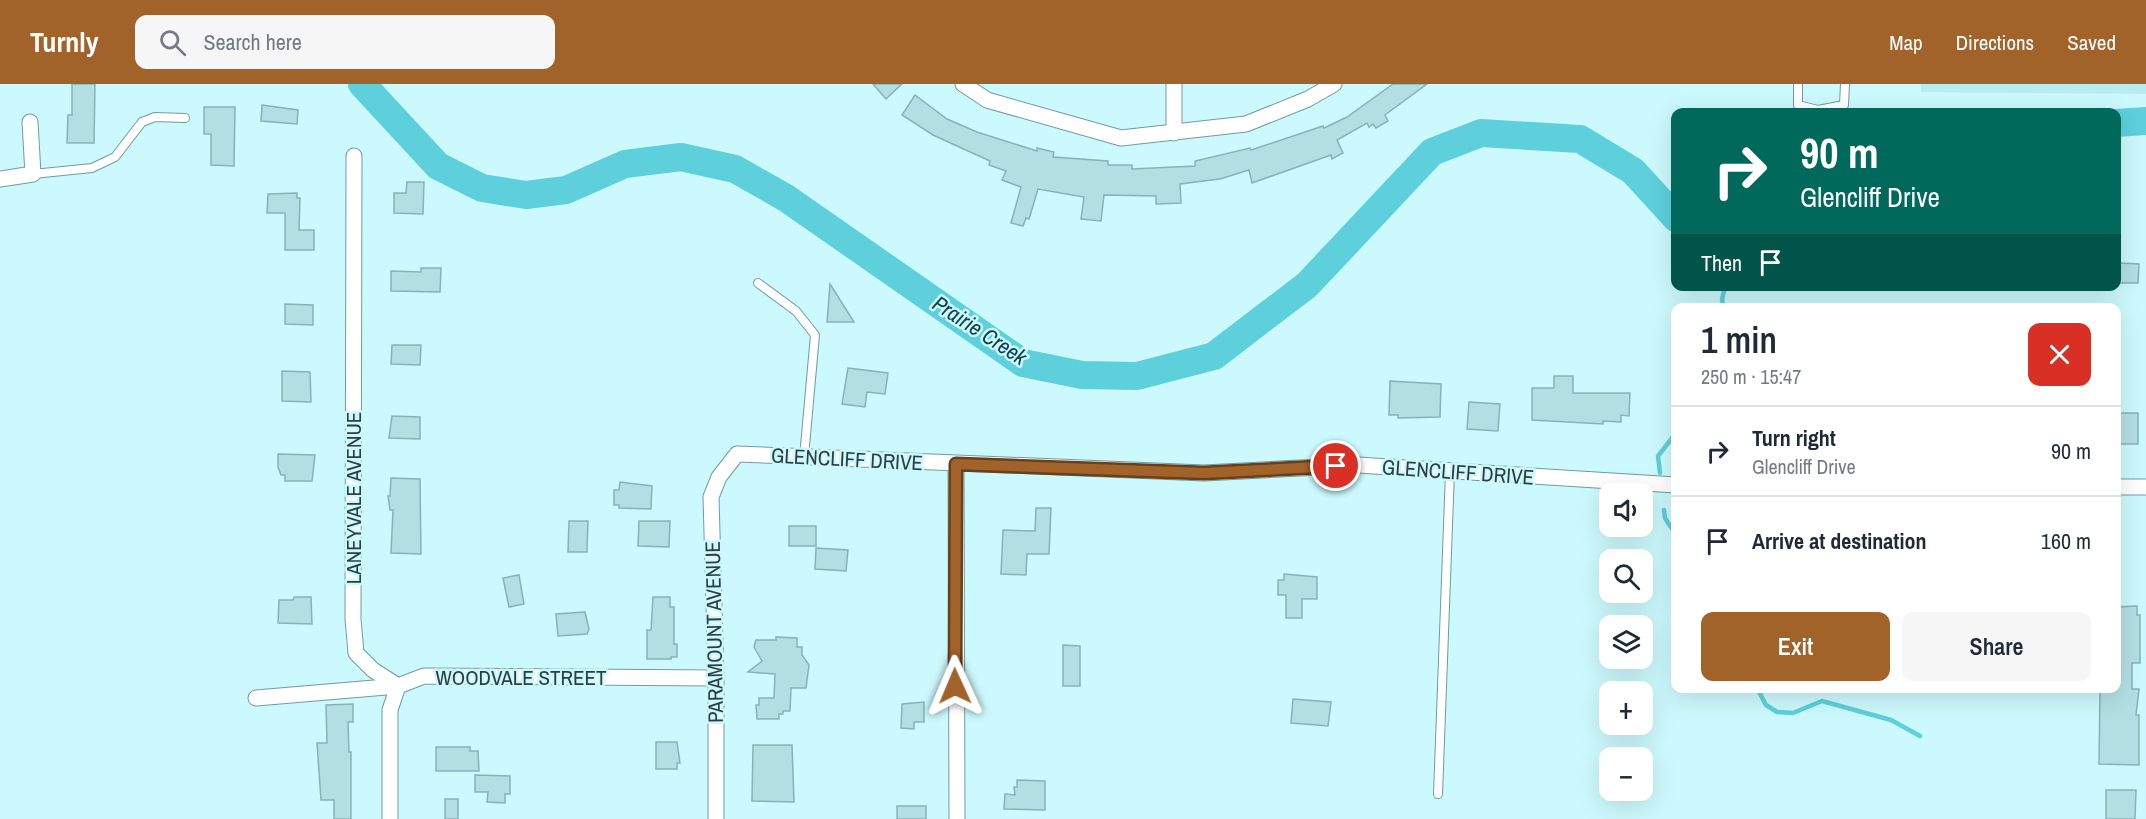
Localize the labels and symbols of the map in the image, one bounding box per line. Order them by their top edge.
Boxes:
water label: Prairie Creek [927,288,1034,372]
street label: LANEYVALE AVENUE [339,412,368,584]
pin [1310,440,1361,491]
street label: GLENCLIFF DRIVE [770,441,924,477]
street label: GLENCLIFF DRIVE [1381,452,1535,492]
street label: PARAMOUNT AVENUE [698,541,730,723]
position arrow [923,654,987,718]
street label: WOODVALE STREET [436,663,607,692]

